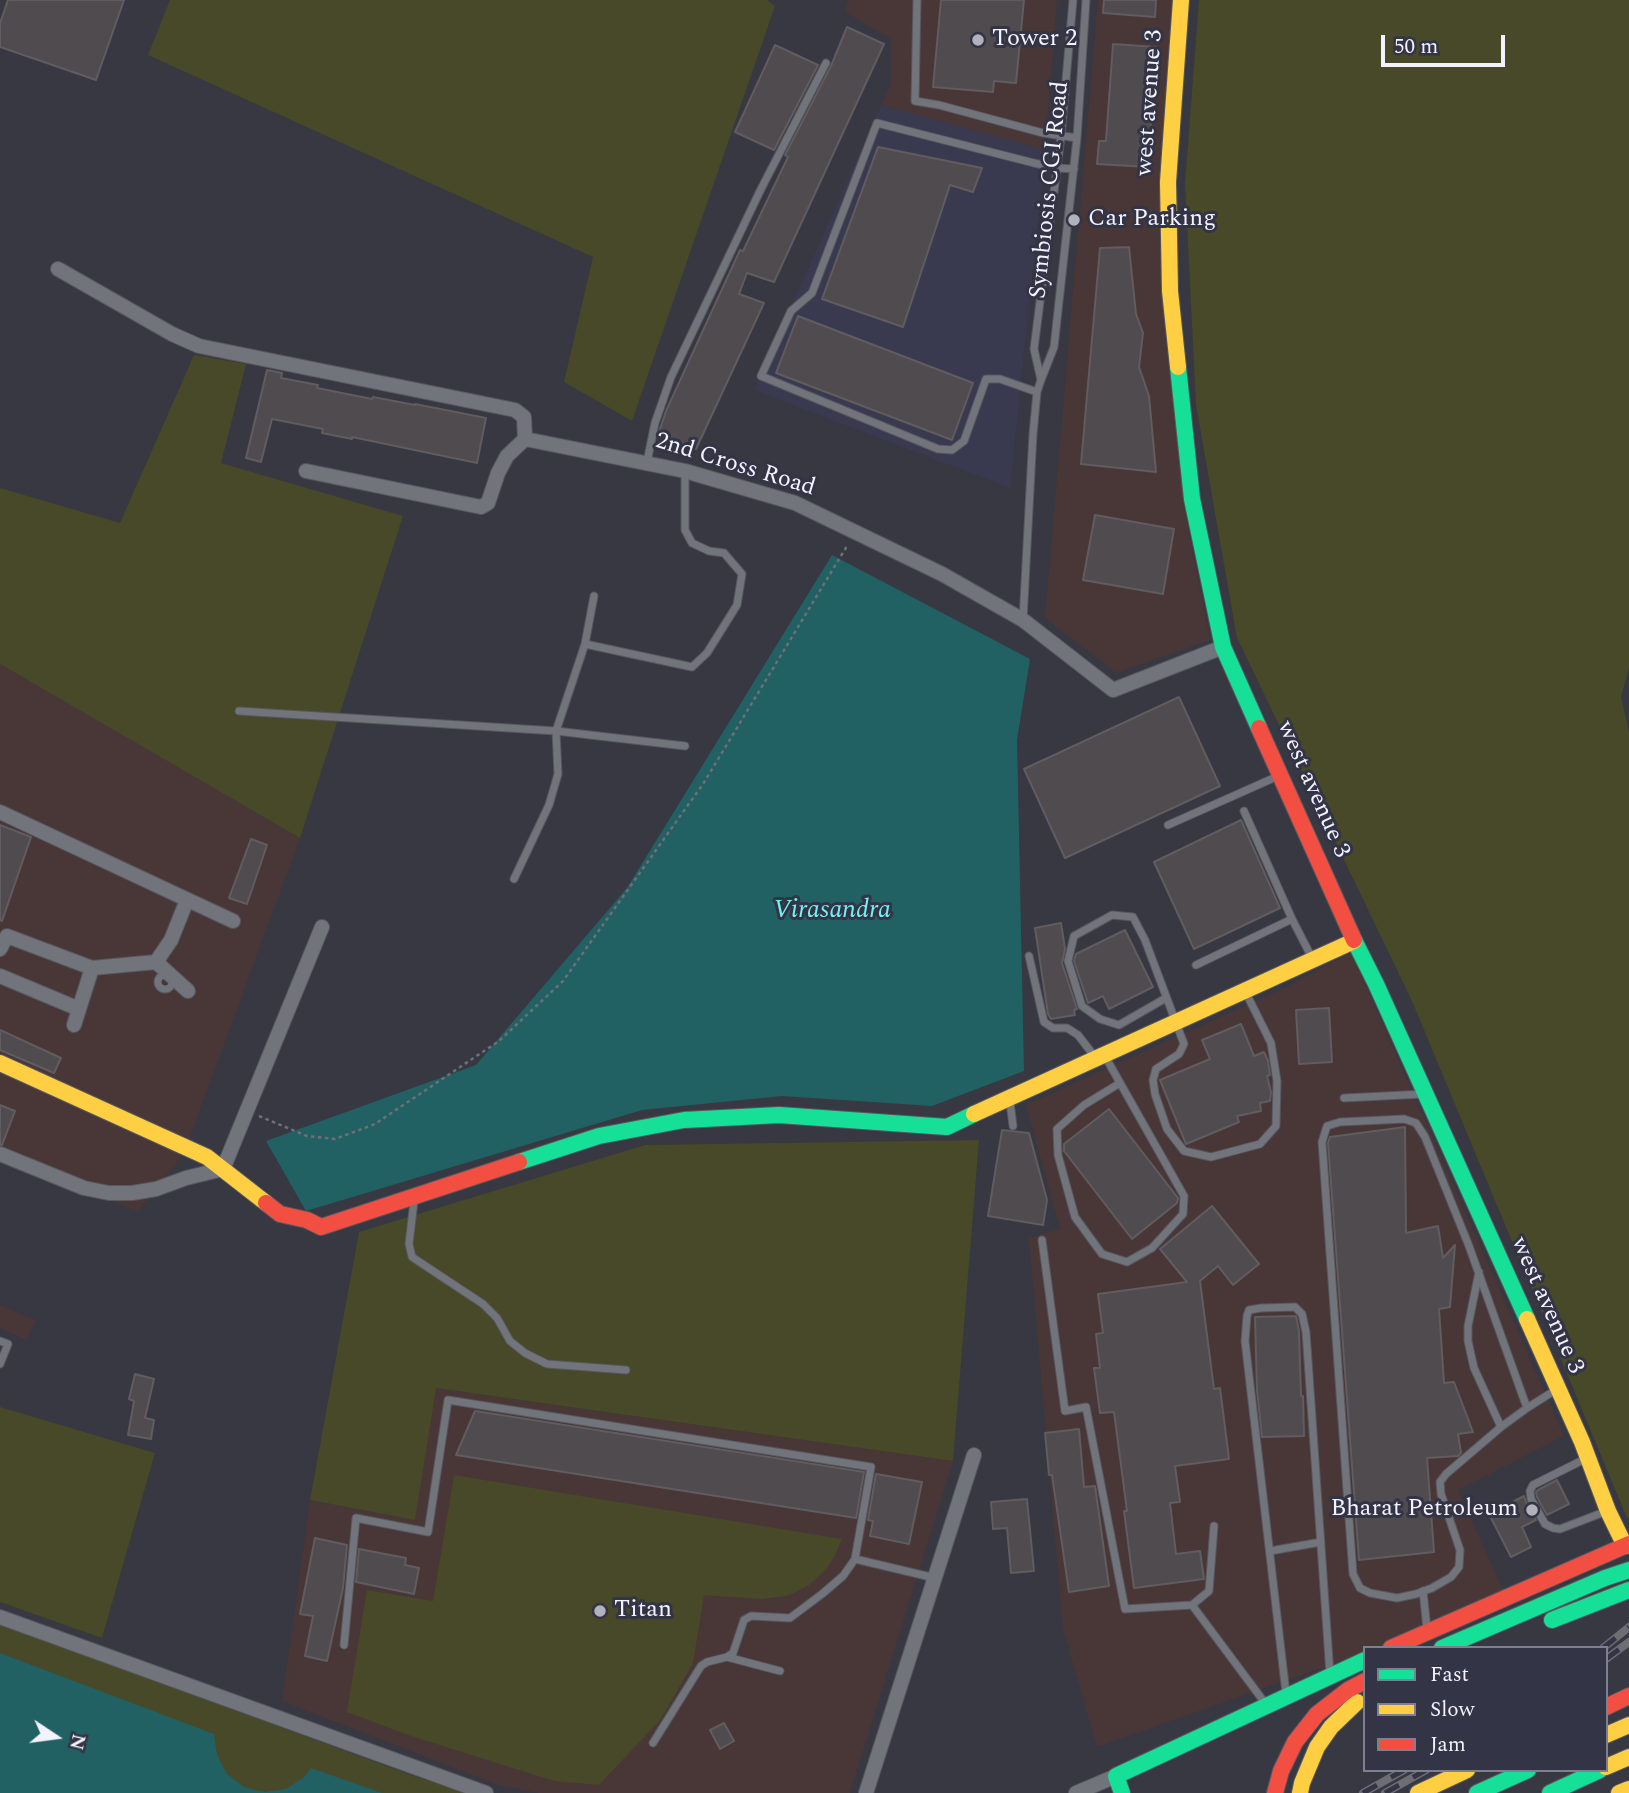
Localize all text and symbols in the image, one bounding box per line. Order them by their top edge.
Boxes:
scale bar [1384,21,1508,65]
place label: Tower 2 [992,26,1077,54]
street label: west avenue 3 [1132,29,1170,177]
text: 50 m [1394,31,1438,63]
marker: Tower 2 [970,32,986,48]
street label: Symbiosis CGI Road [1025,80,1077,300]
place label: Car Parking [1088,206,1216,234]
marker: Car Parking [1066,212,1082,228]
street label: 2nd Cross Road [651,428,819,504]
street label: west avenue 3 [1269,717,1355,863]
water label: Virasandra [773,896,891,928]
street label: west avenue 3 [1503,1233,1589,1379]
place label: Bharat Petroleum [1330,1496,1518,1524]
marker: Bharat Petroleum [1524,1502,1540,1518]
place label: Titan [614,1597,672,1625]
marker: Titan [592,1603,608,1619]
legend [1363,1646,1608,1772]
text: Fast [1430,1659,1469,1691]
text: Slow [1430,1694,1474,1726]
north arrow [21,1702,91,1772]
text: Jam [1430,1729,1466,1761]
text: N [61,1731,93,1753]

